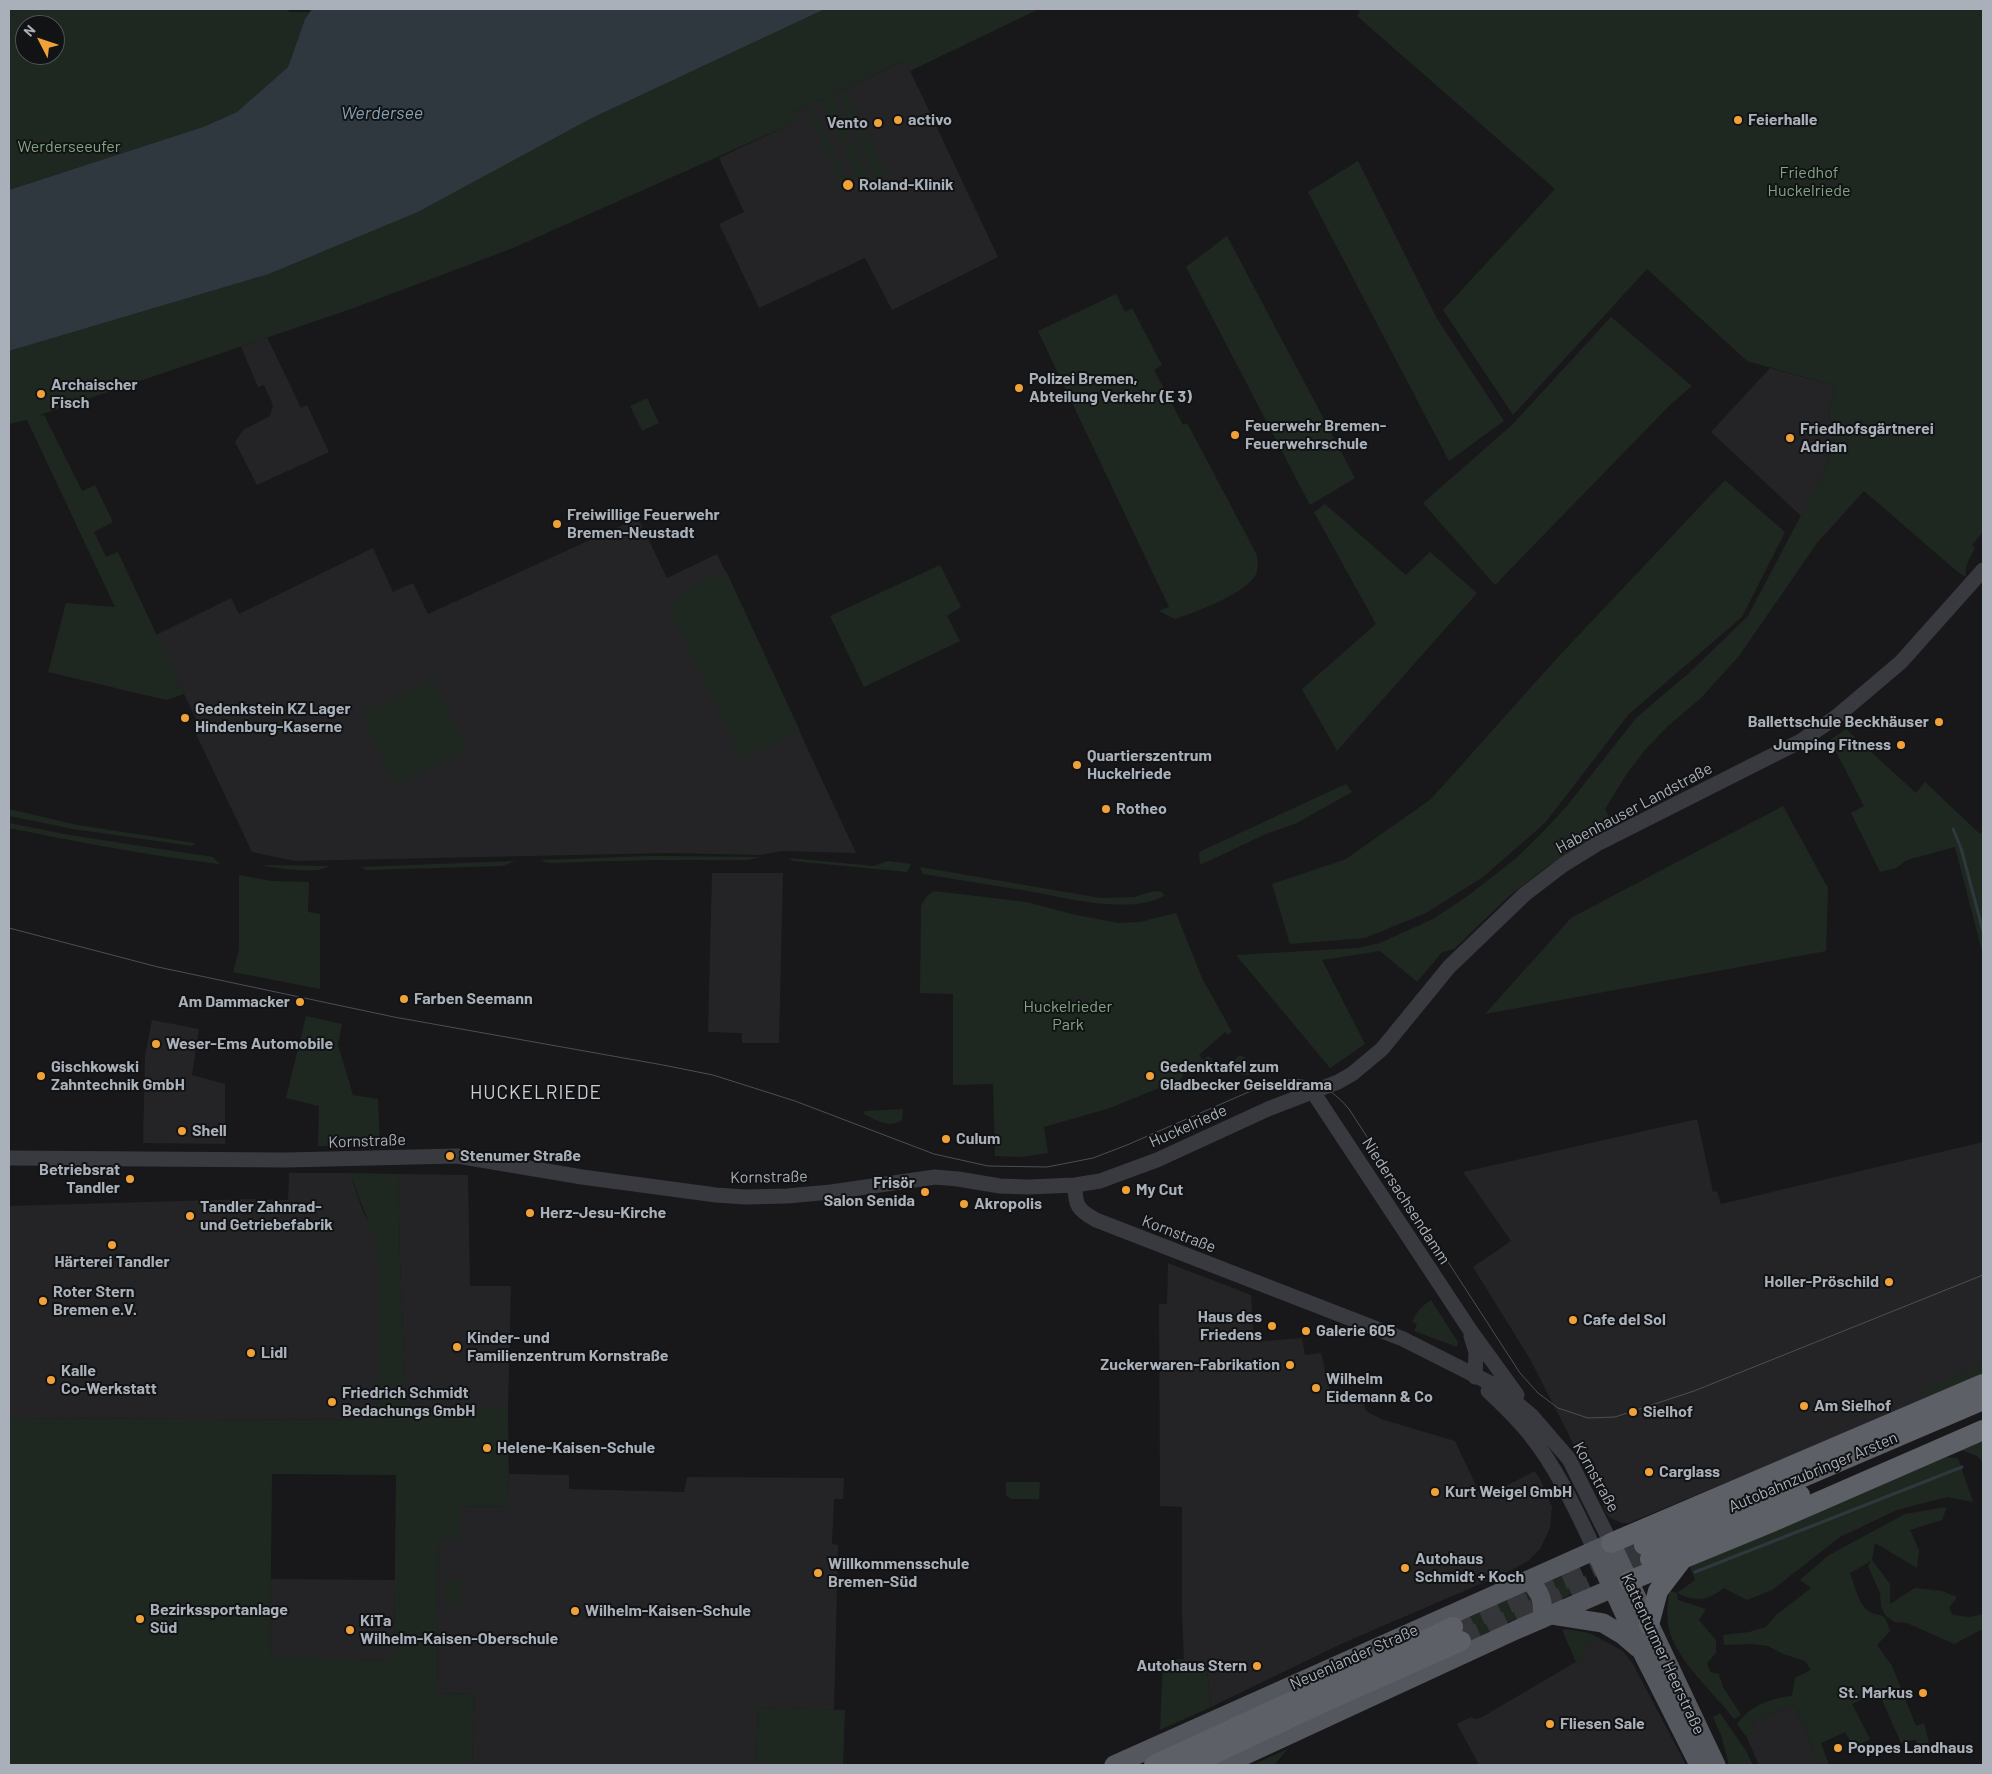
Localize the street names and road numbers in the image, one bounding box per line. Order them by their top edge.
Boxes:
street label: Habenhauser Landstraße [1552,759,1716,857]
street label: Huckelriede [1146,1100,1230,1152]
street label: Kornstraße [328,1130,406,1152]
street label: Niedersachsendamm [1358,1134,1454,1268]
street label: Kornstraße [730,1167,808,1187]
street label: Kornstraße [1139,1211,1219,1257]
street label: Autobahnzubringer Arsten [1726,1428,1900,1516]
street label: Kornstraße [1569,1438,1623,1516]
street label: Kattenturmer Heerstraße [1617,1570,1709,1738]
street label: Neuenlander Straße [1287,1620,1421,1694]

